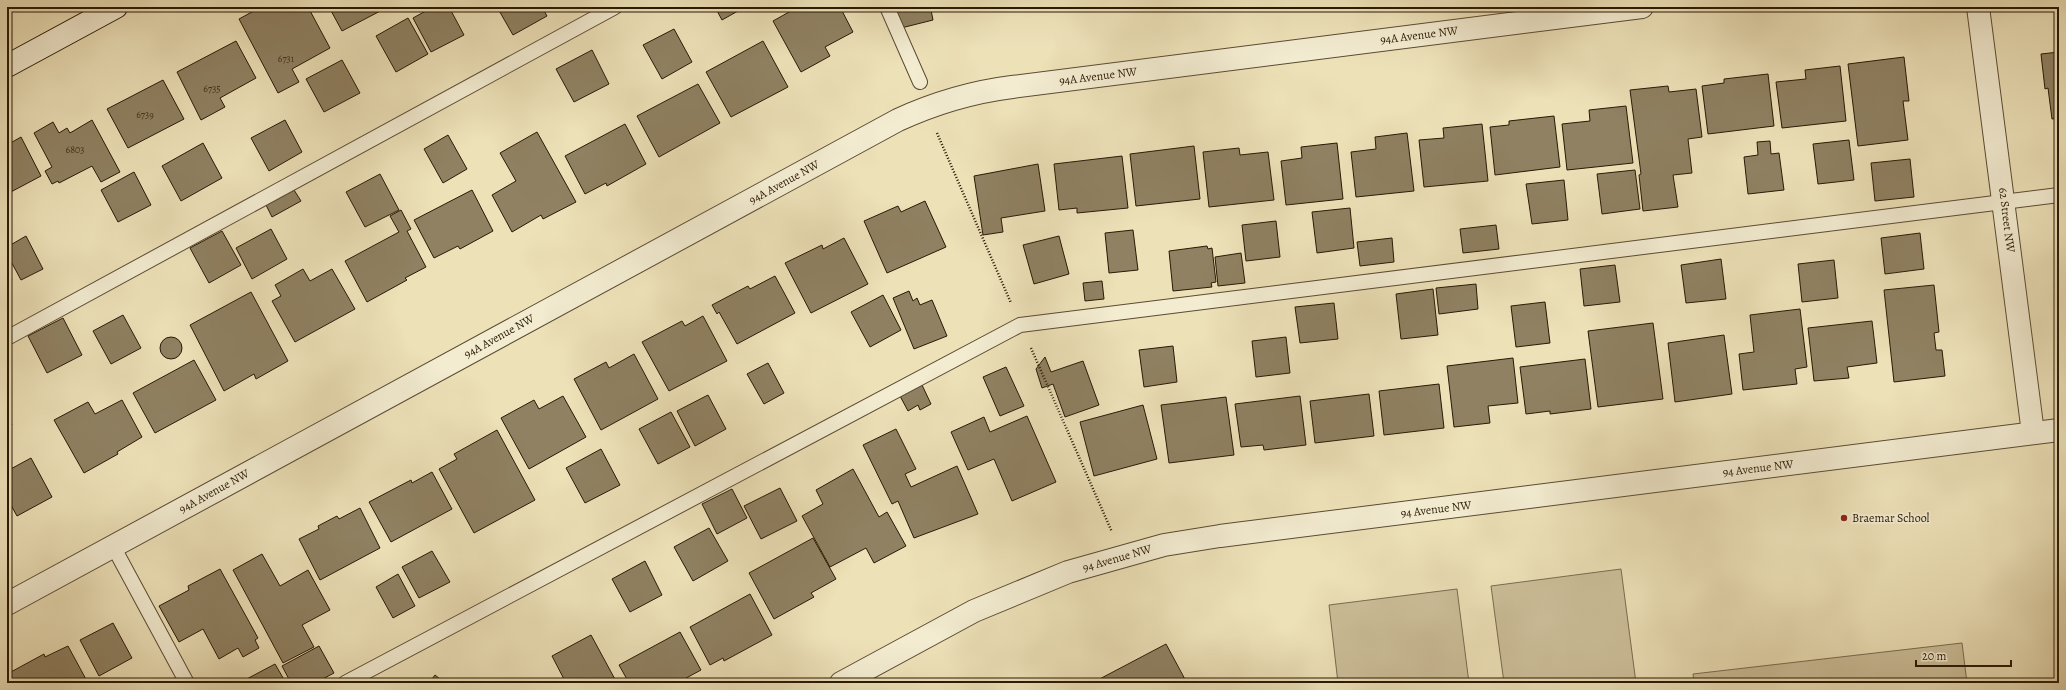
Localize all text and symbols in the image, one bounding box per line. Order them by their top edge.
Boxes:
street label: 94A Avenue NW [1379,22,1460,48]
house number: 6731 [278,52,295,65]
street label: 94A Avenue NW [1058,63,1139,89]
house number: 6735 [203,82,221,95]
house number: 6739 [136,108,154,121]
house number: 6803 [66,143,84,156]
street label: 94A Avenue NW [746,156,823,208]
street label: 62 Street NW [1995,187,2019,254]
street label: 94A Avenue NW [461,310,538,362]
street label: 94 Avenue NW [1722,456,1795,480]
street label: 94A Avenue NW [176,465,253,517]
street label: 94 Avenue NW [1400,497,1473,521]
place label: Braemar School [1852,510,1930,526]
marker: Braemar School [1839,513,1849,523]
street label: 94 Avenue NW [1081,540,1154,576]
scale bar [1916,642,2011,668]
text: 20 m [1922,648,1946,664]

